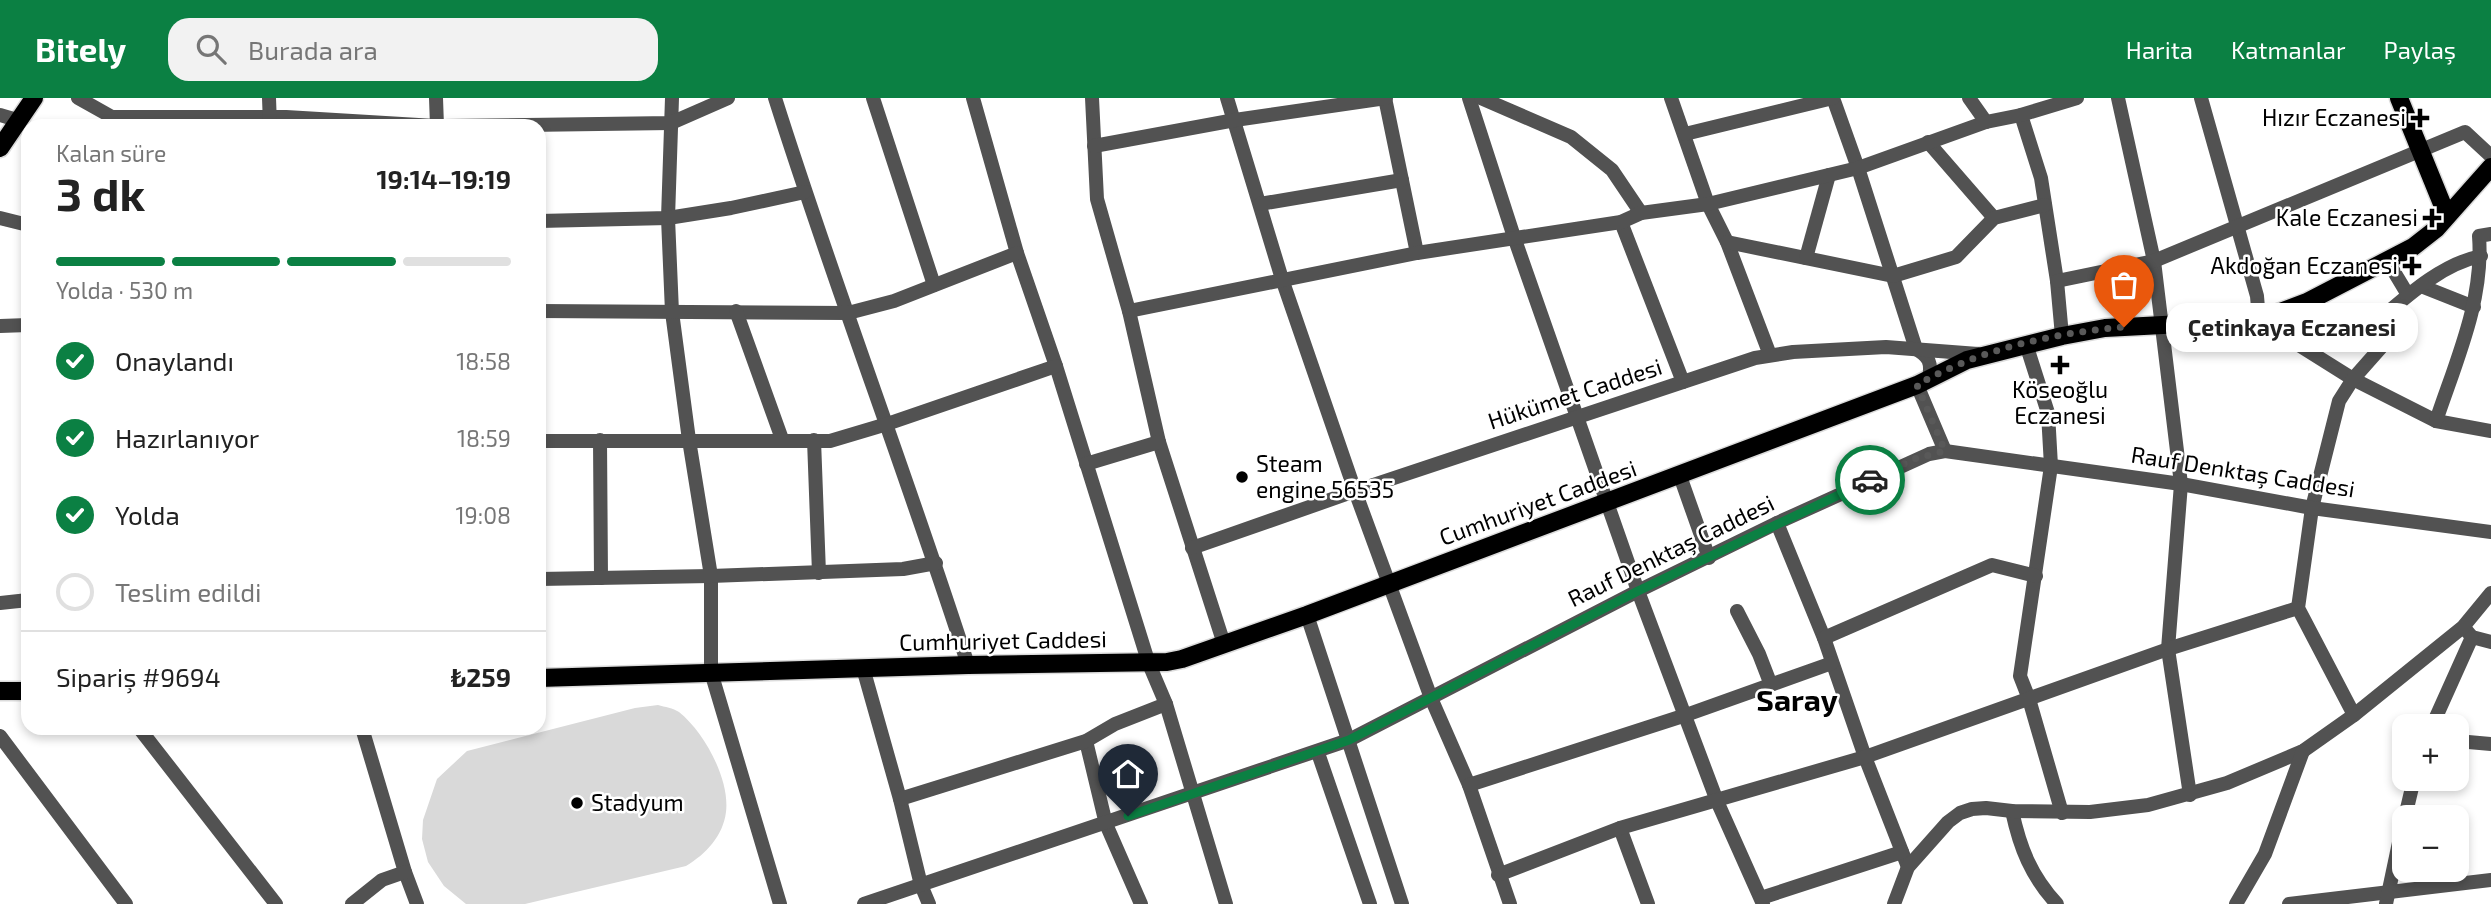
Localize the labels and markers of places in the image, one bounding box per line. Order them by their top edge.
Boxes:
place label: Hızır Eczanesi [2262,103,2406,131]
marker: Hızır Eczanesi [2412,110,2428,126]
place label: Kale Eczanesi [2276,203,2418,231]
marker: Kale Eczanesi [2424,210,2440,226]
place label: Akdoğan Eczanesi [2211,251,2398,279]
pin [2094,255,2154,327]
marker: Akdoğan Eczanesi [2404,258,2420,274]
callout: Çetinkaya Eczanesi [2166,302,2418,352]
marker: Köseoğlu Eczanesi [2052,357,2068,373]
place label: Köseoğlu Eczanesi [2012,375,2108,429]
place label: Steam engine 56535 [1256,449,1394,503]
marker: Steam engine 56535 [1234,469,1250,485]
pin [1098,744,1158,816]
place label: Stadyum [591,788,684,816]
marker: Stadyum [569,795,585,811]

